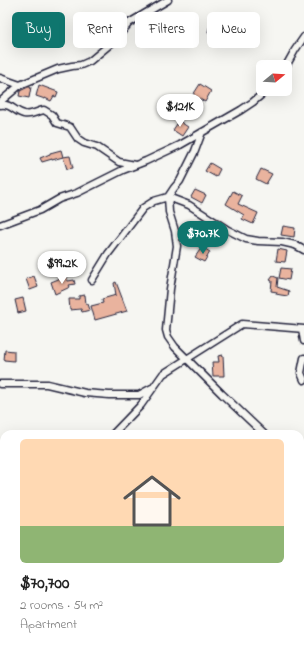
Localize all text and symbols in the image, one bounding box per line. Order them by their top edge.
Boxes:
chip: Buy [12,12,65,48]
chip: Rent [73,12,127,48]
chip: Filters [135,12,199,48]
chip: New [207,12,260,48]
north arrow [256,60,292,96]
map controls [256,60,292,96]
pin: $121K [152,94,208,128]
text: $121K [166,97,194,116]
pin: $70.7K [170,221,236,255]
text: $70.7K [186,224,220,243]
pin: $99.2K [29,251,95,285]
text: $99.2K [46,254,78,273]
icon: home [116,465,188,537]
text: $70,700 [20,571,69,596]
text: 2 rooms · 54 m² [20,596,103,615]
text: Apartment [20,615,77,634]

